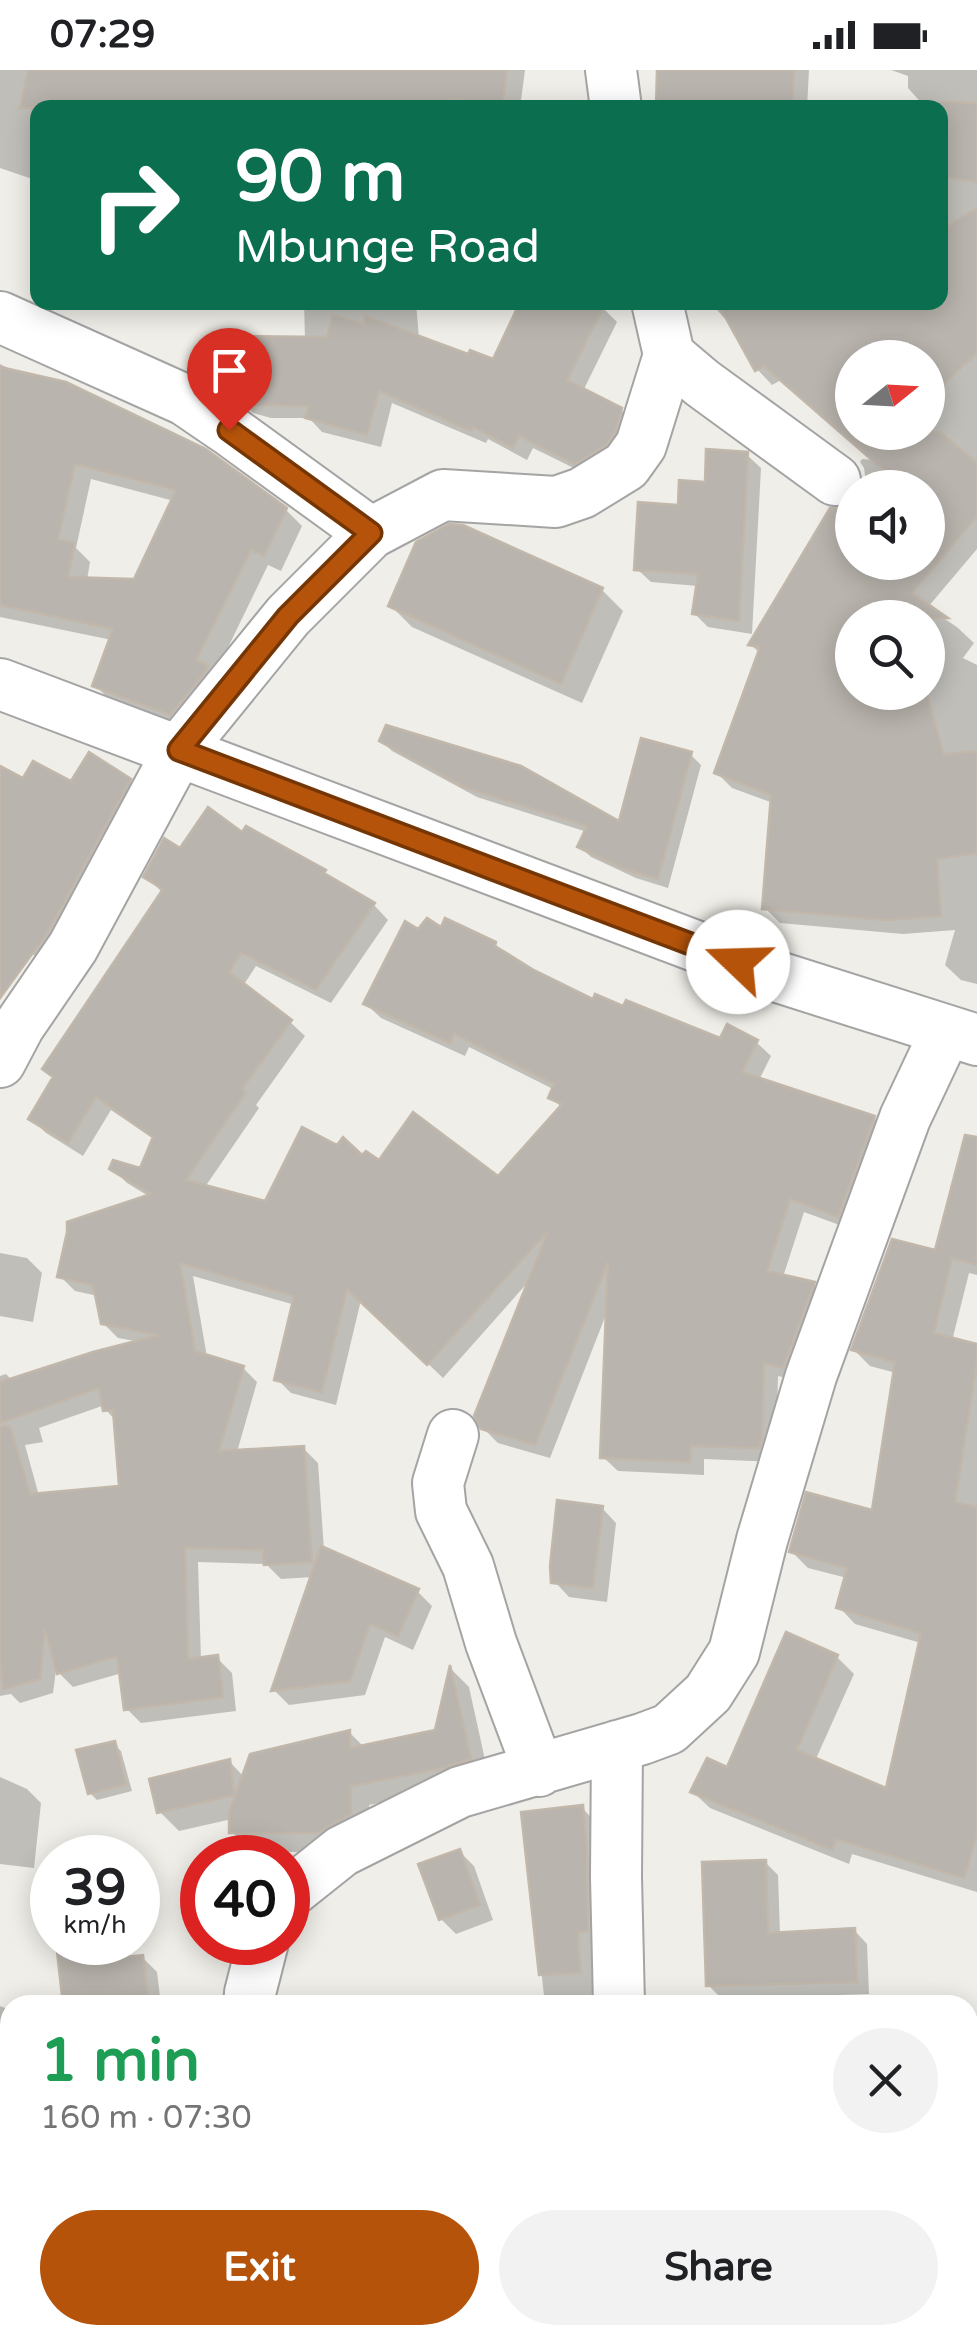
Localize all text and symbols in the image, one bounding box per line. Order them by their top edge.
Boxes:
text: 07:29 [50,12,155,58]
text: 90 m [235,136,405,220]
icon: right [70,140,200,270]
text: Mbunge Road [235,221,540,275]
pin [187,328,272,431]
north arrow [835,340,945,450]
map controls [835,340,945,710]
icon: arrive [202,343,257,398]
button: sound [835,470,945,580]
button: search [835,600,945,710]
position arrow [686,910,790,1014]
speed limit sign: 40 [180,1835,310,1965]
text: 39 [64,1858,126,1918]
text: km/h [64,1910,126,1940]
text: 1 min [40,2025,200,2097]
button: close [833,2028,938,2133]
text: 160 m · 07:30 [40,2099,252,2137]
button: Exit [40,2210,479,2325]
button: Share [499,2210,938,2325]

